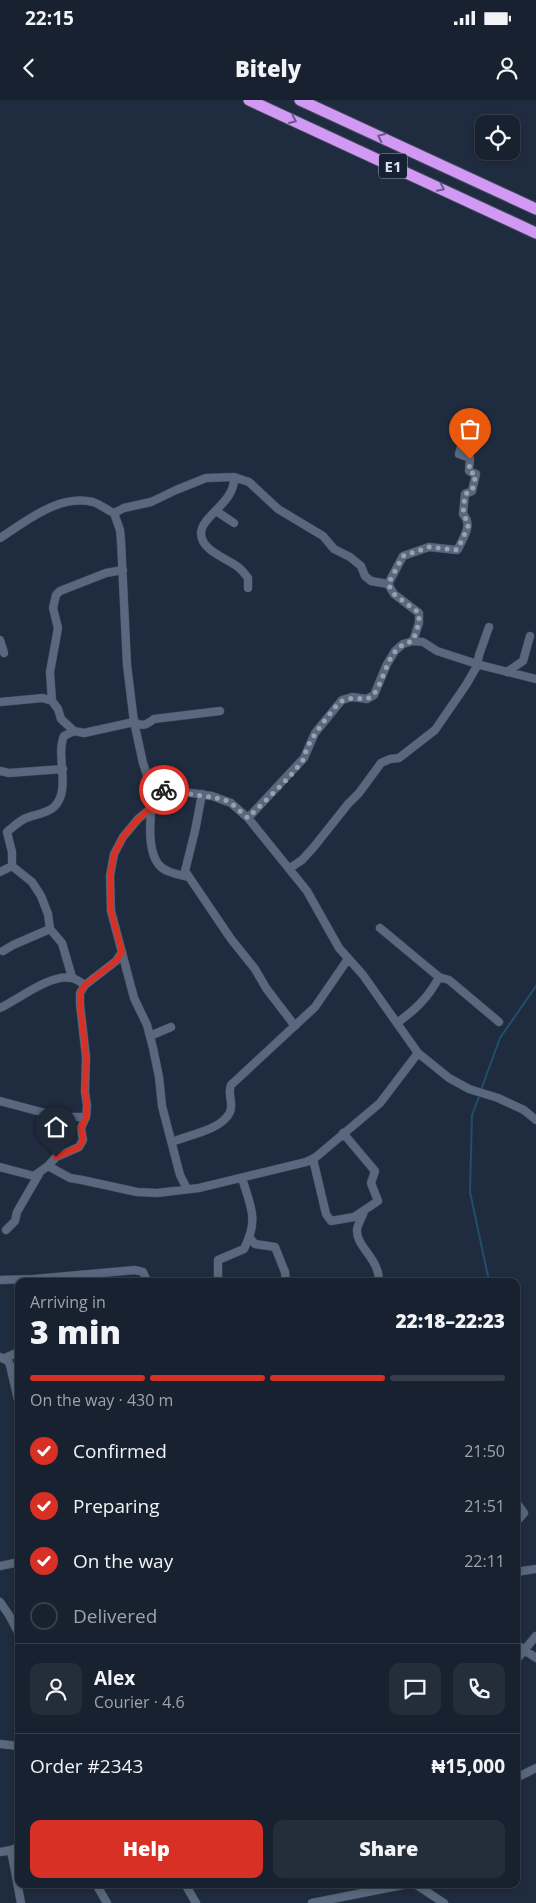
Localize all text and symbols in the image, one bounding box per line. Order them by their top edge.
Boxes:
text: 22:15 [25,5,74,31]
text: Bitely [235,53,301,83]
icon: back [15,54,43,82]
icon: person [493,54,521,82]
one-way arrow [288,114,297,124]
map controls [475,115,520,160]
button: locate [475,115,520,160]
one-way arrow [377,133,386,143]
road number: E1 [379,154,407,178]
one-way arrow [436,182,445,193]
pin [449,408,491,459]
icon: bag [456,415,484,443]
courier [139,765,189,815]
icon: bike [150,776,178,804]
pin [35,1106,77,1157]
icon: home [42,1113,70,1141]
text: Arriving in [30,1291,106,1313]
text: 22:18–22:23 [395,1308,505,1334]
text: 3 min [30,1310,121,1353]
text: On the way · 430 m [30,1389,173,1411]
icon: check [30,1437,58,1465]
text: Confirmed [73,1438,167,1464]
text: 21:50 [464,1440,505,1462]
icon: check [30,1492,58,1520]
text: Preparing [73,1493,160,1519]
text: 21:51 [464,1495,505,1517]
icon: check [30,1547,58,1575]
text: On the way [73,1548,173,1574]
text: 22:11 [464,1550,505,1572]
text: Delivered [73,1603,157,1629]
button: person [30,1663,82,1715]
button: chat [389,1663,441,1715]
button: phone [453,1663,505,1715]
text: Alex [94,1665,135,1691]
text: Courier · 4.6 [94,1691,185,1713]
text: Order #2343 [30,1753,143,1779]
text: ₦15,000 [432,1753,505,1779]
button: Help [30,1820,263,1878]
button: Share [273,1820,505,1878]

